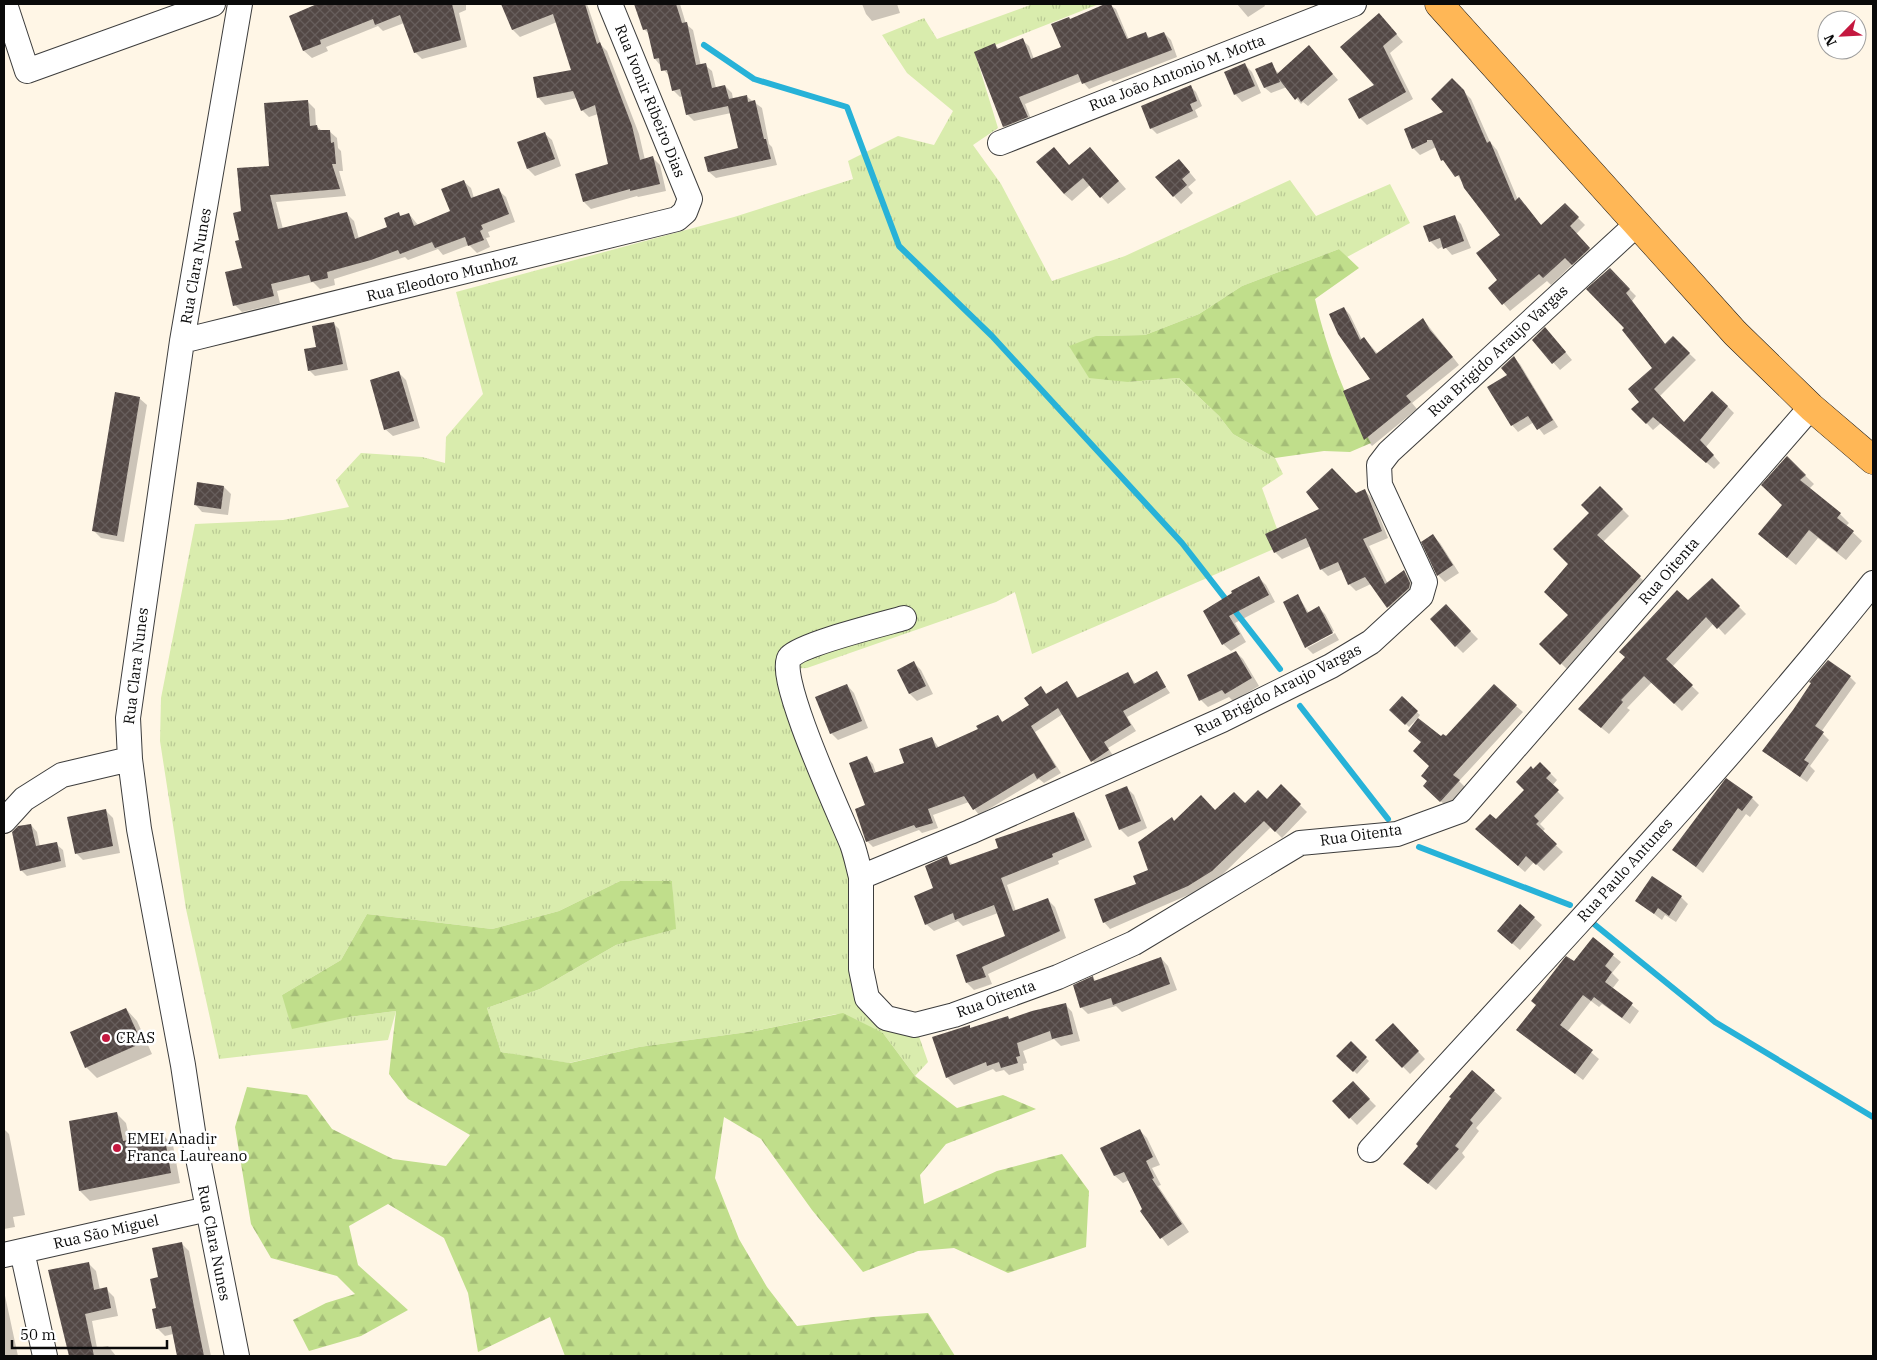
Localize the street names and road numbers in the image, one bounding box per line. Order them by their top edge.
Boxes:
street label: Rua Ivonir Ribeiro Dias [611,22,690,180]
street label: Rua João Antonio M. Motta [1086,30,1268,115]
street label: Rua Clara Nunes [176,206,215,325]
street label: Rua Eleodoro Munhoz [364,250,519,305]
street label: Rua Brigido Araujo Vargas [1424,281,1572,421]
street label: Rua Oitenta [1634,533,1703,608]
street label: Rua Clara Nunes [119,606,152,725]
street label: Rua Brigido Araujo Vargas [1191,639,1364,740]
street label: Rua Paulo Antunes [1573,814,1676,926]
street label: Rua Oitenta [1319,819,1403,850]
street label: Rua Oitenta [954,975,1038,1022]
street label: Rua Clara Nunes [194,1183,235,1302]
street label: Rua São Miguel [51,1210,160,1253]

